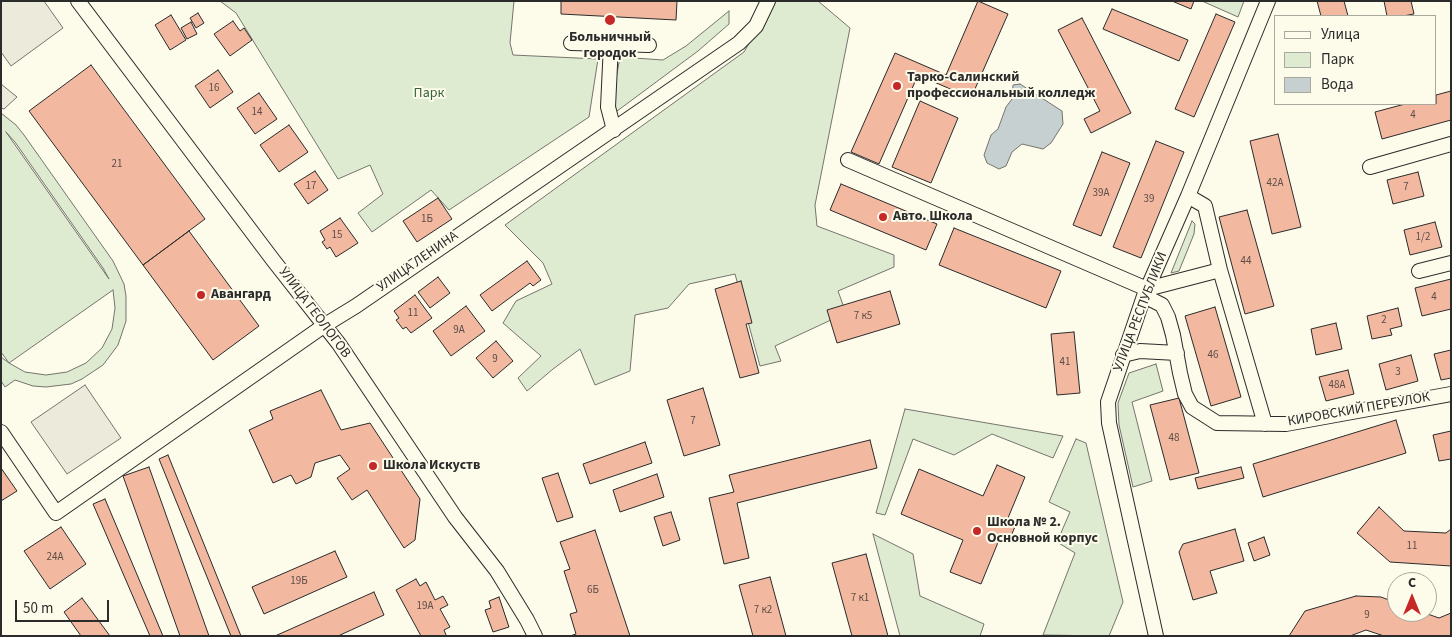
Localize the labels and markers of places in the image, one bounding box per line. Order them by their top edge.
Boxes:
marker: Больничный городок [603,13,617,27]
place label: Больничный городок [569,30,651,62]
place label: Тарко-Салинский профессиональный колледж [907,70,1095,102]
marker: Тарко-Салинский профессиональный колледж [891,80,903,92]
place label: Авто. Школа [893,209,973,225]
marker: Авто. Школа [877,211,889,223]
place label: Авангард [211,287,271,303]
marker: Авангард [195,289,207,301]
place label: Школа Искуств [383,458,480,474]
marker: Школа Искуств [367,460,379,472]
place label: Школа № 2. Основной корпус [987,515,1098,548]
marker: Школа № 2. Основной корпус [971,525,983,537]

